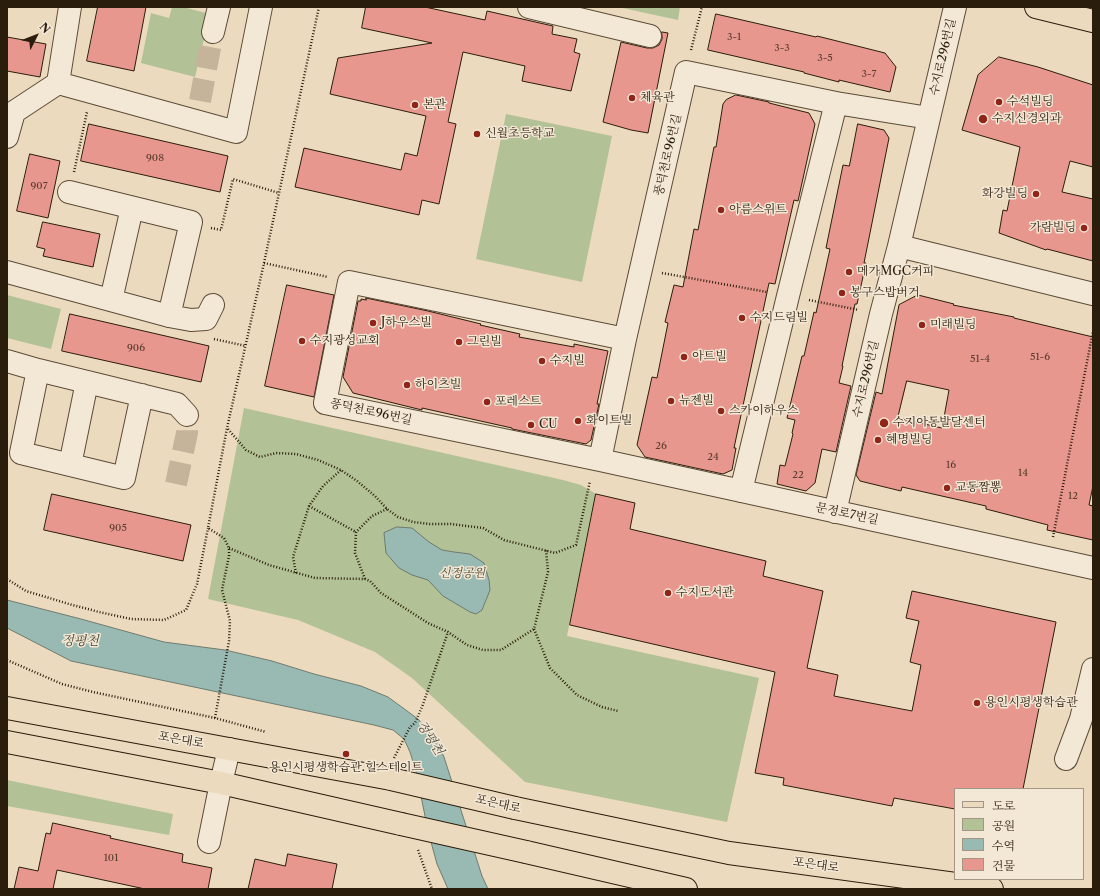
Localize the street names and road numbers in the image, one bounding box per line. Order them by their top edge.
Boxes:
street label: 수지로296번길 [927,17,959,97]
street label: 풍덕천로96번길 [652,113,684,197]
street label: 수지로296번길 [850,339,882,419]
street label: 풍덕천로96번길 [329,396,413,428]
street label: 문정로7번길 [814,500,880,528]
street label: 포은대로 [157,729,205,751]
street label: 포은대로 [474,792,522,816]
street label: 포은대로 [792,855,840,875]

